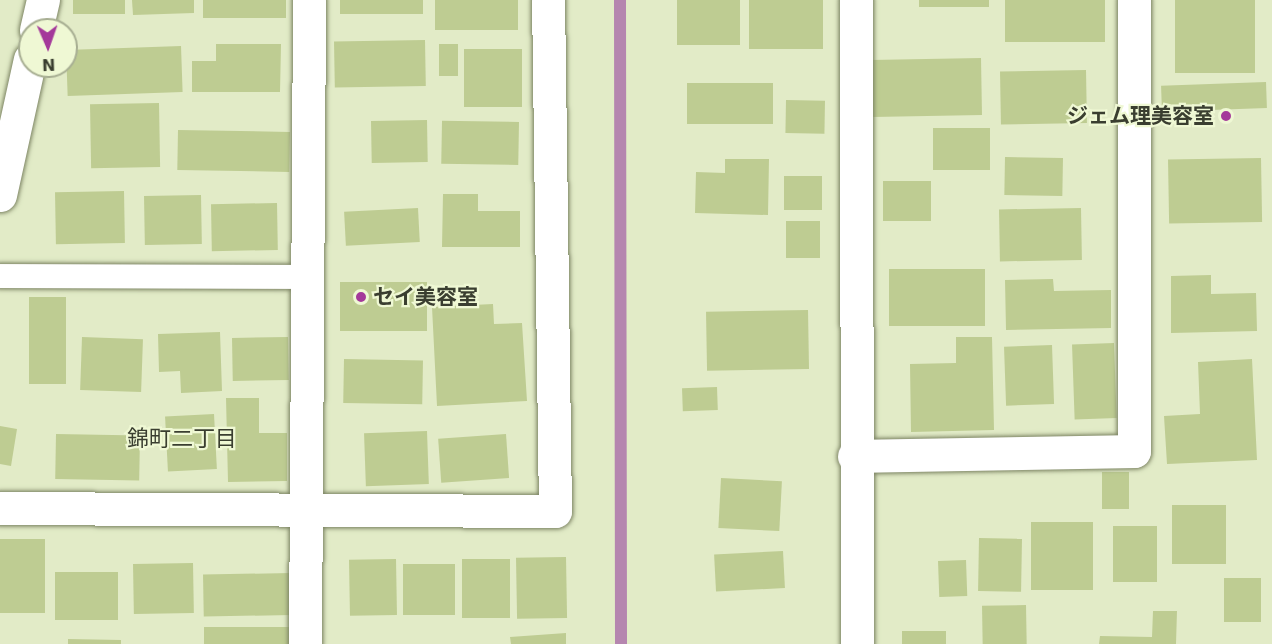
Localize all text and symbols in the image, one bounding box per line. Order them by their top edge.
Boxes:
north arrow [18,18,78,78]
text: N [42,55,56,74]
place label: ジェム理美容室 [1067,103,1214,129]
marker: ジェム理美容室 [1219,109,1233,123]
place label: セイ美容室 [373,284,478,310]
marker: セイ美容室 [354,290,368,304]
district label: 錦町二丁目 [127,426,237,452]

